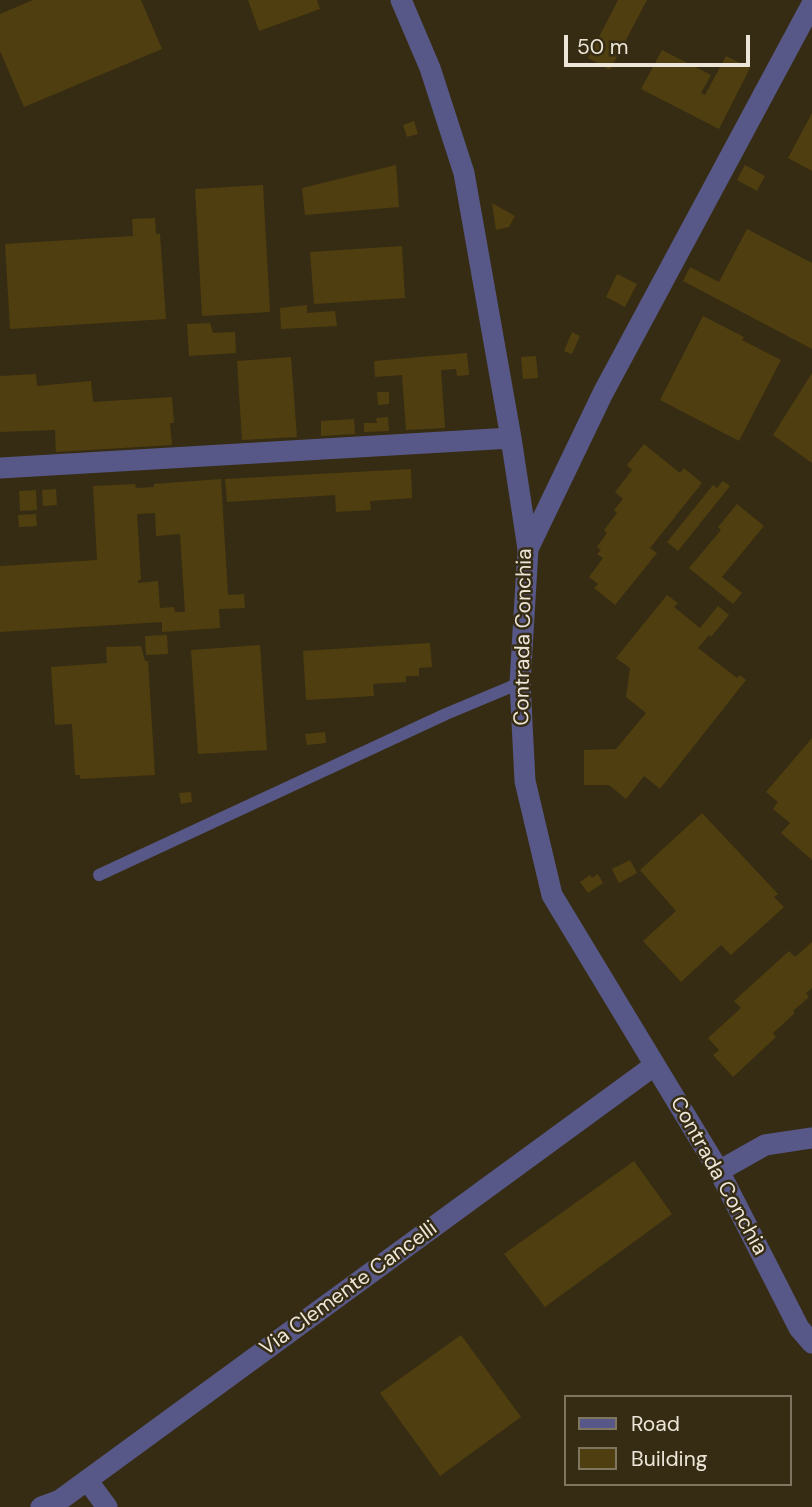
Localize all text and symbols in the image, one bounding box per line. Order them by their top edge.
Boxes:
scale bar [567,21,752,65]
text: 50 m [577,33,628,61]
street label: Contrada Conchia [510,548,538,726]
street label: Contrada Conchia [664,1092,772,1260]
street label: Via Clemente Cancelli [256,1216,442,1362]
legend [564,1395,791,1486]
text: Road [631,1410,680,1438]
text: Building [631,1445,707,1473]

